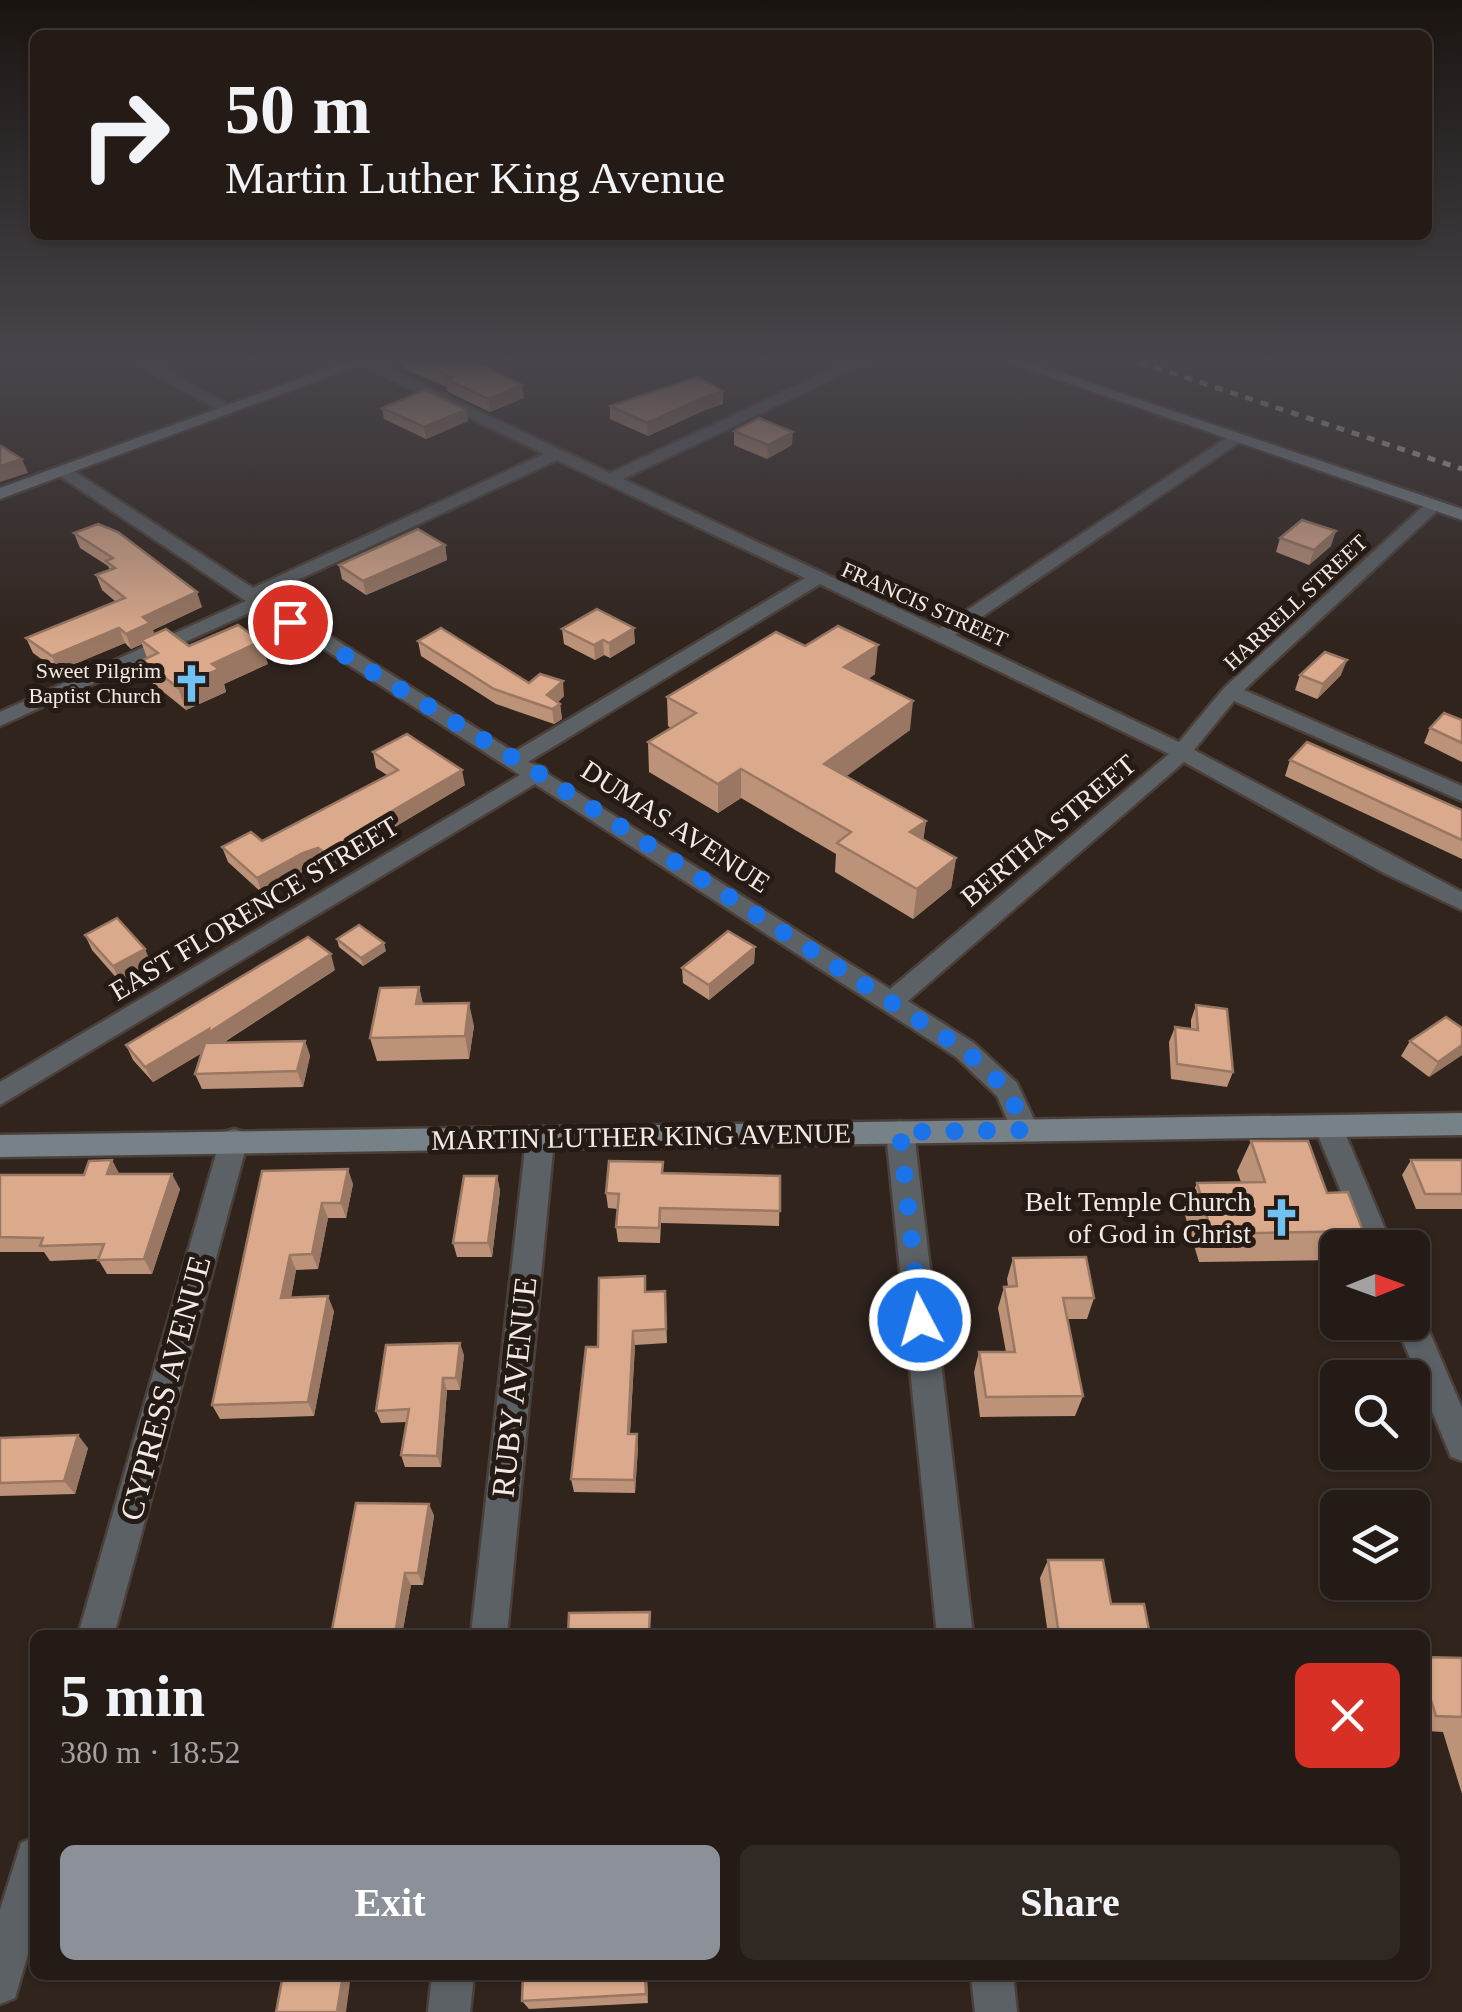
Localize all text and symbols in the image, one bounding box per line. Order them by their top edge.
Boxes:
icon: right [60,70,190,200]
text: 50 m [225,71,371,148]
text: Martin Luther King Avenue [225,153,725,203]
street label: HARRELL STREET [1219,529,1373,675]
street label: FRANCIS STREET [838,557,1012,653]
pin [248,580,333,665]
icon: arrive [263,595,318,650]
place label: Sweet Pilgrim Baptist Church [28,658,161,708]
church icon: Sweet Pilgrim Baptist Church [170,662,212,704]
street label: BERTHA STREET [955,748,1142,912]
street label: DUMAS AVENUE [576,754,776,899]
street label: EAST FLORENCE STREET [104,810,404,1007]
street label: MARTIN LUTHER KING AVENUE [431,1117,851,1156]
place label: Belt Temple Church of God in Christ [1025,1186,1251,1249]
church icon: Belt Temple Church of God in Christ [1260,1196,1302,1238]
north arrow [1320,1230,1430,1340]
map controls [1320,1230,1430,1600]
street label: CYPRESS AVENUE [112,1252,218,1524]
position arrow [868,1268,972,1372]
street label: RUBY AVENUE [485,1275,543,1499]
button: search [1320,1360,1430,1470]
button: layers [1320,1490,1430,1600]
text: 5 min [60,1663,205,1729]
button: close [1295,1663,1400,1768]
text: 380 m · 18:52 [60,1734,240,1770]
button: Exit [60,1845,720,1960]
button: Share [740,1845,1400,1960]

